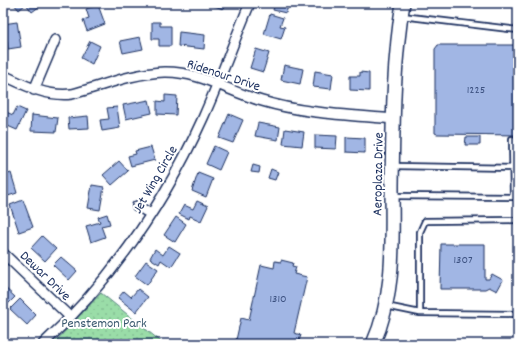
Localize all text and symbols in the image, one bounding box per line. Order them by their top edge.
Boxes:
street label: Ridenour Drive [184,55,263,97]
house number: 1225 [467,82,485,99]
street label: Aeroplaza Drive [368,132,390,216]
street label: Jet Wing Circle [128,142,183,218]
street label: Dewar Drive [15,247,75,306]
house number: 1307 [453,252,473,269]
house number: 1310 [269,291,287,308]
park label: Penstemon Park [61,314,147,334]

